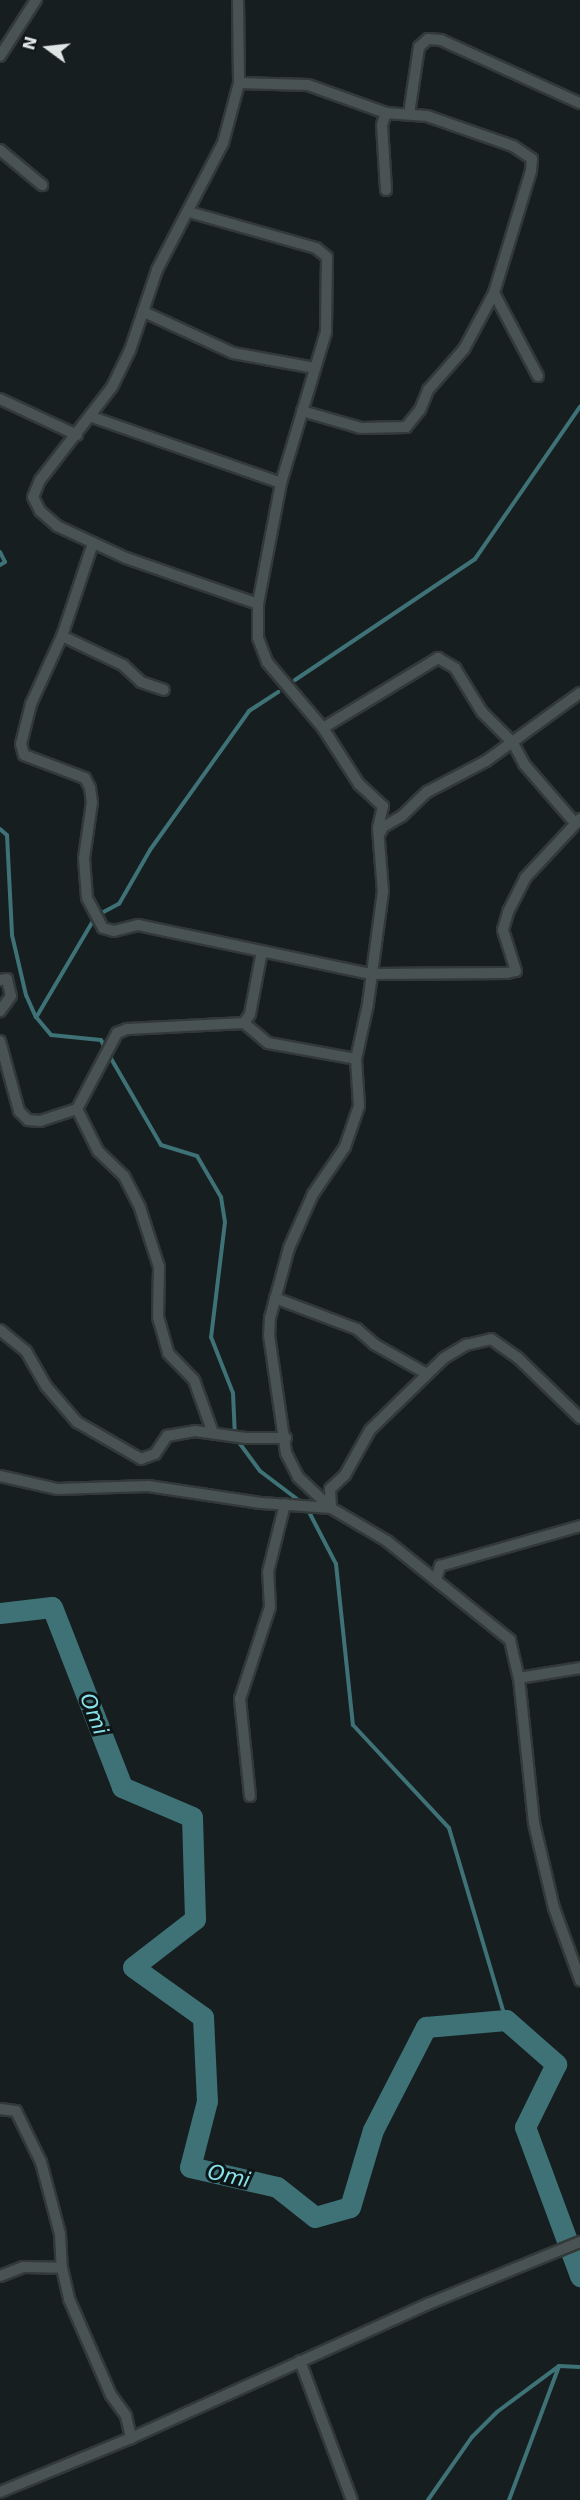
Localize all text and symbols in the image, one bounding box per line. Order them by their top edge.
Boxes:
north arrow [18,18,78,78]
text: N [19,34,41,52]
water label: Omi [75,1689,113,1739]
water label: Omi [205,2159,253,2193]

